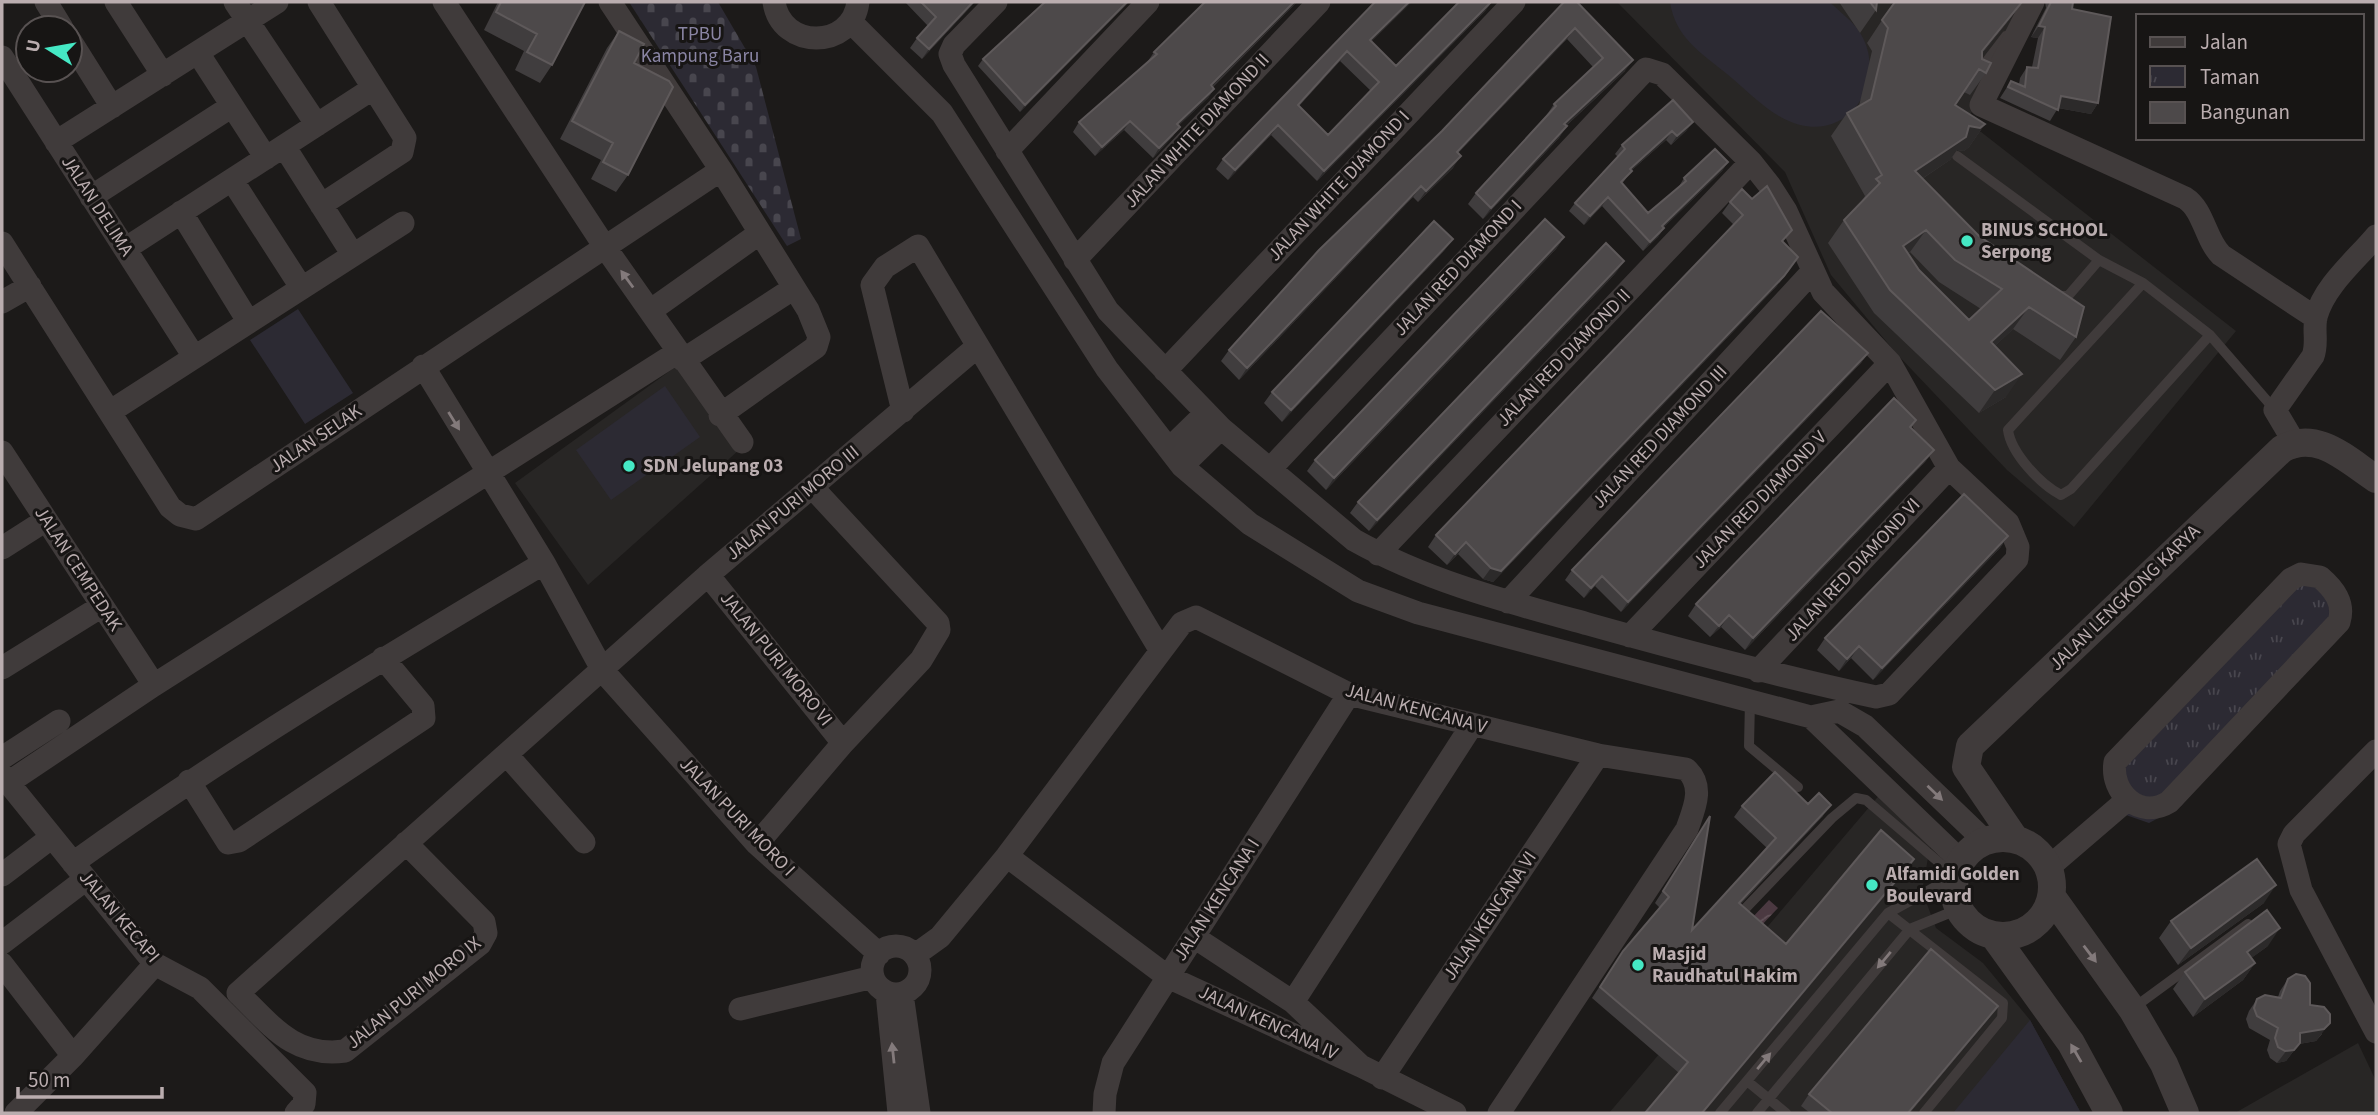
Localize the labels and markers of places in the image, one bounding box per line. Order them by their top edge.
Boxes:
place label: BINUS SCHOOL Serpong [1981,217,2108,266]
marker: BINUS SCHOOL Serpong [1959,233,1975,249]
place label: SDN Jelupang 03 [643,453,783,480]
marker: SDN Jelupang 03 [621,458,637,474]
place label: Alfamidi Golden Boulevard [1885,861,2020,910]
marker: Alfamidi Golden Boulevard [1864,877,1880,893]
place label: Masjid Raudhatul Hakim [1652,941,1798,990]
marker: Masjid Raudhatul Hakim [1630,957,1646,973]

